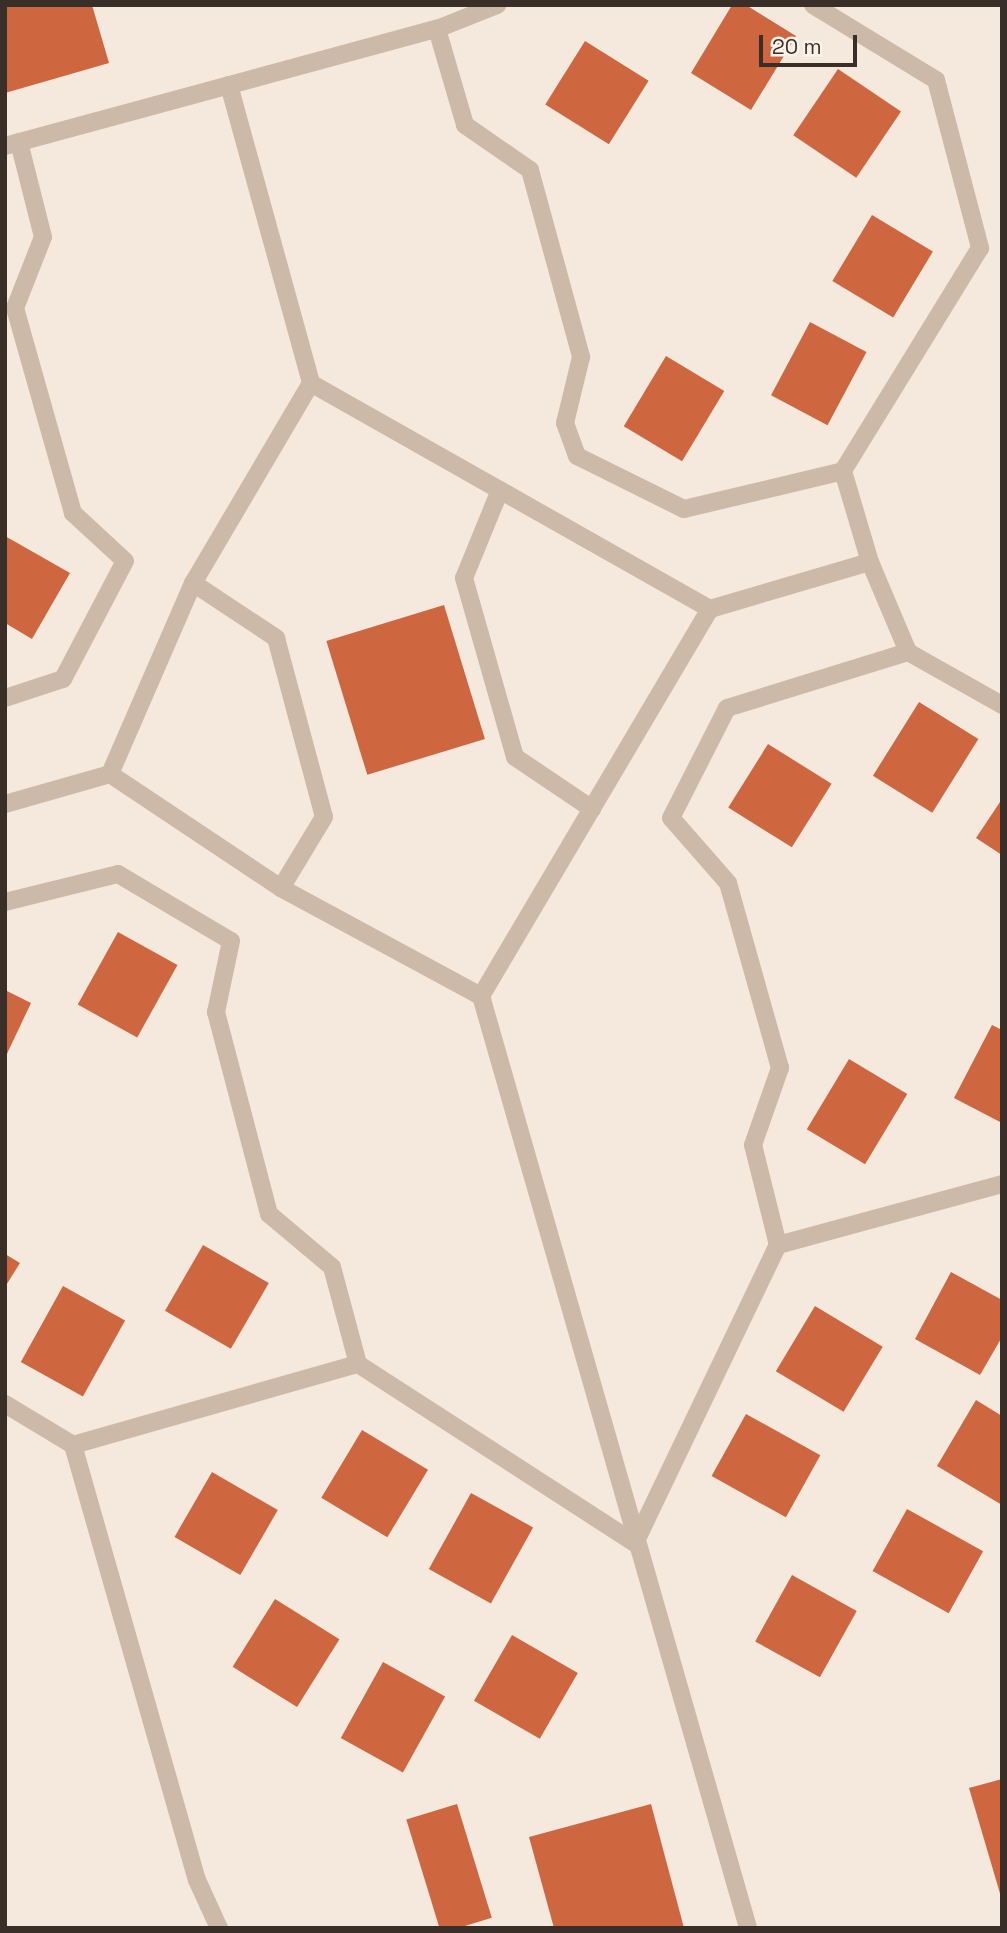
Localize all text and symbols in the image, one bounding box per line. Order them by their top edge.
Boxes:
scale bar [762,21,860,65]
text: 20 m [772,33,822,60]

